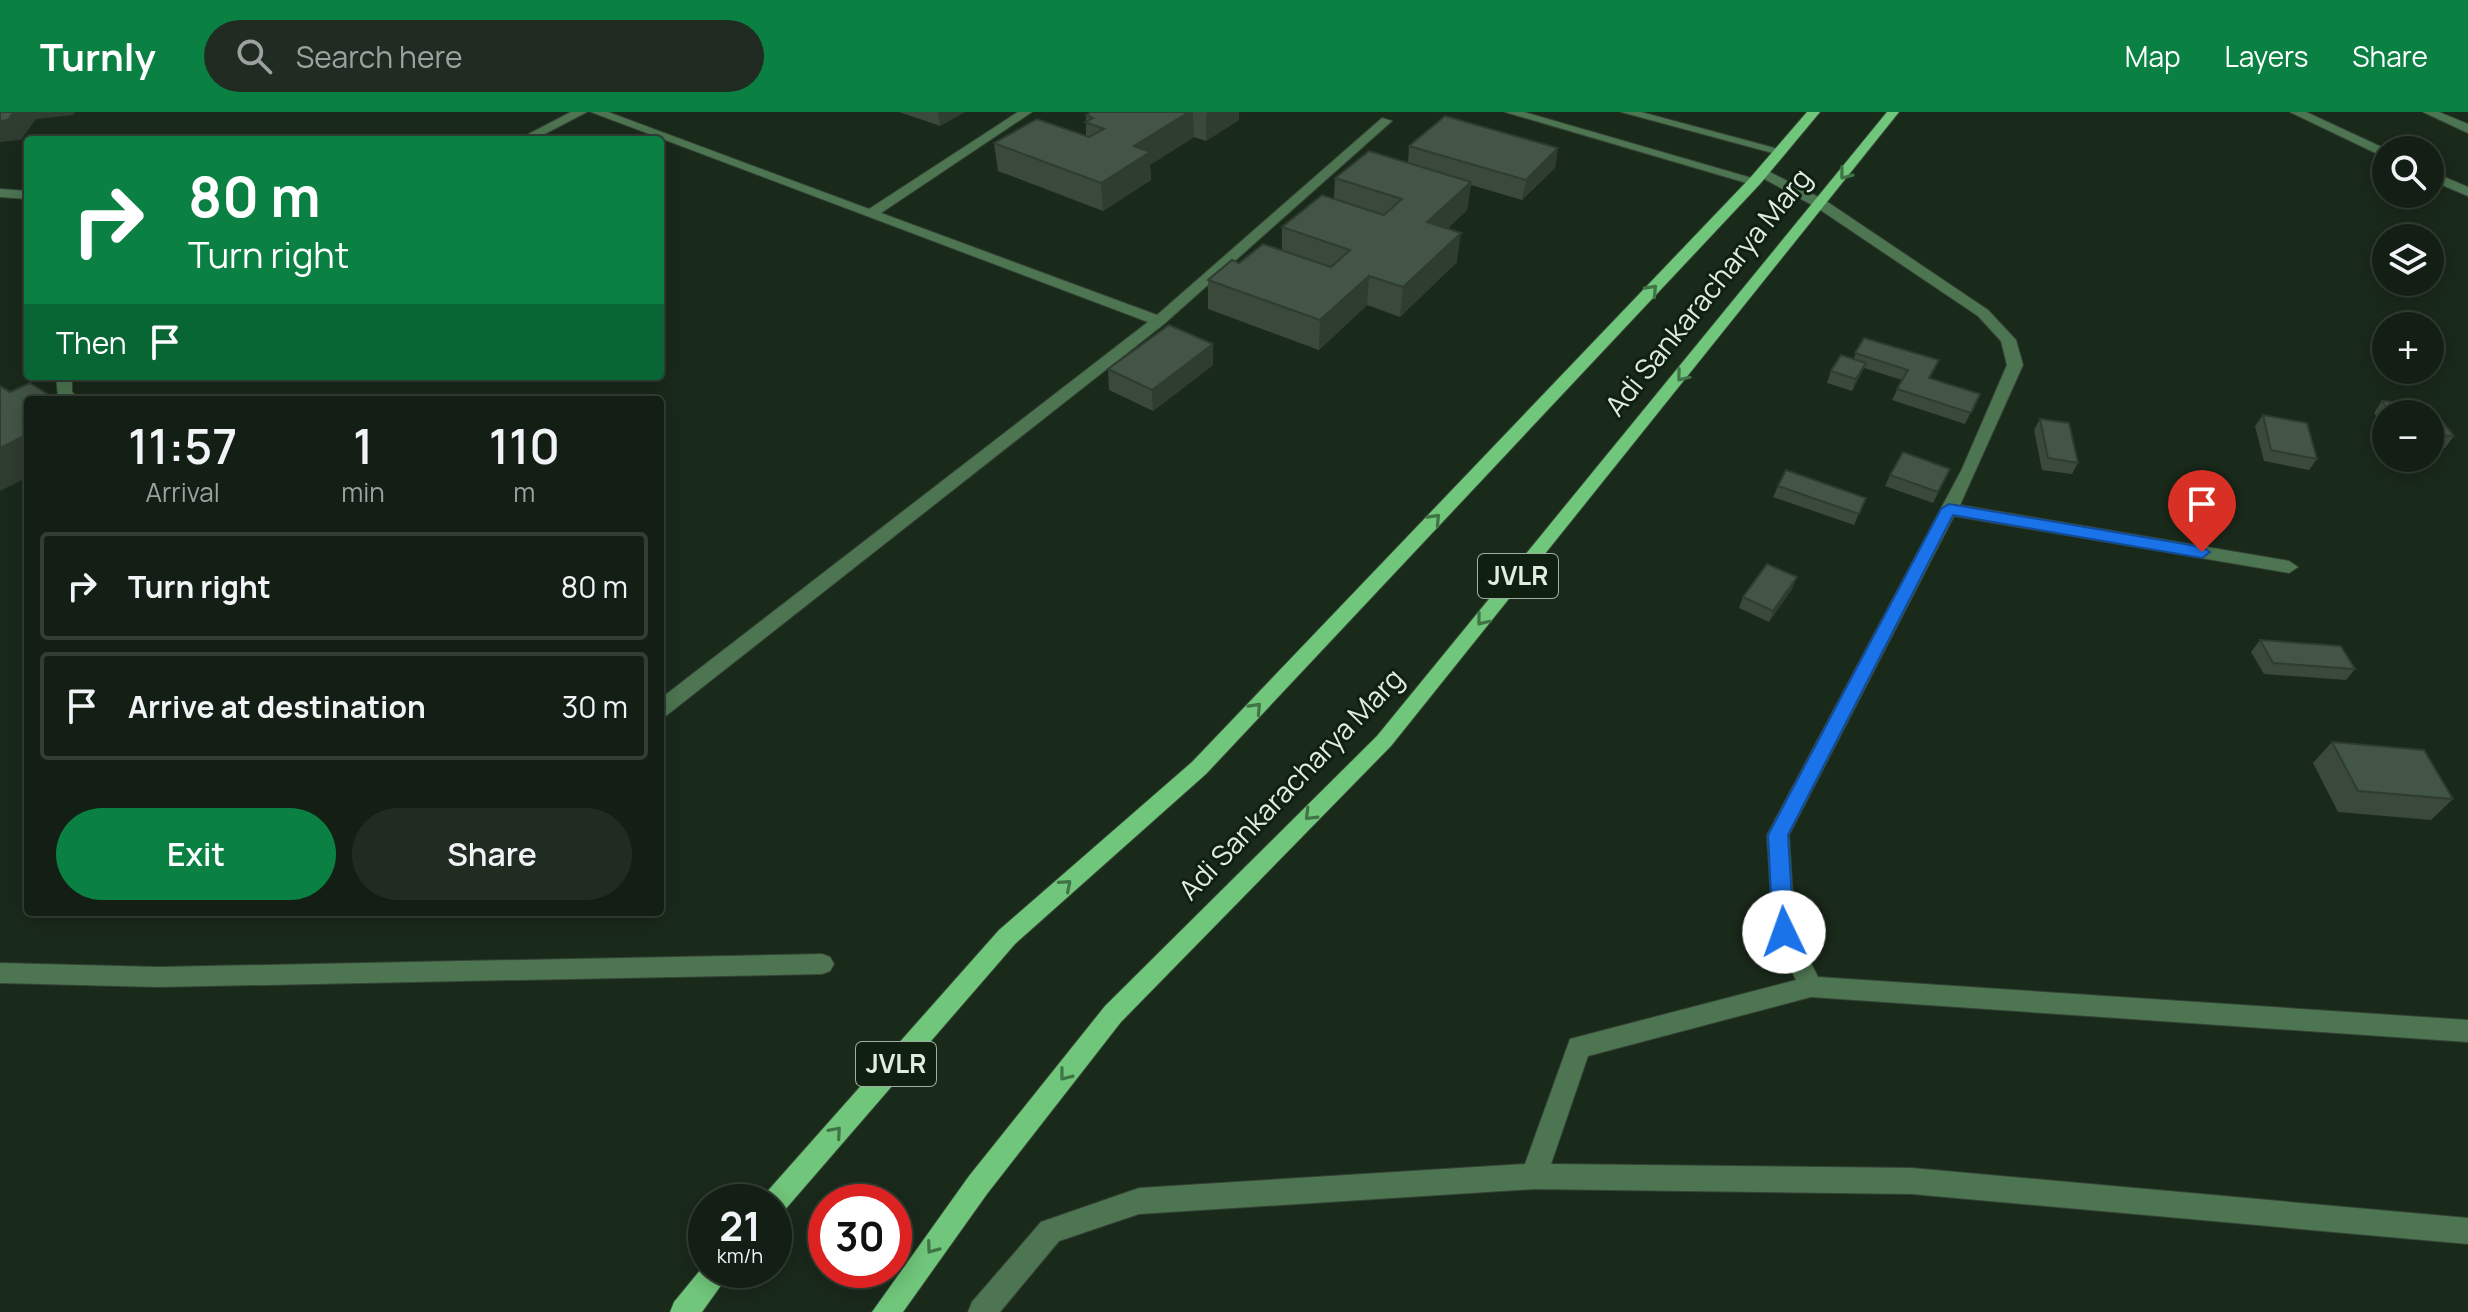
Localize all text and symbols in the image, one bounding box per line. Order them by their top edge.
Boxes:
search box [204,20,764,92]
text: Turnly [40,30,156,82]
icon: search [232,34,276,78]
text: Search here [296,36,463,77]
text: Map [2125,37,2181,75]
text: Layers [2225,37,2308,75]
text: Share [2352,37,2428,75]
map controls [2372,136,2444,472]
button: search [2372,136,2444,208]
text: 80 m [188,157,321,234]
street label: Adi Sankaracharya Marg [1595,159,1819,423]
one-way arrow [1841,165,1855,180]
icon: right [56,168,160,272]
button: layers [2372,224,2444,296]
text: Turn right [188,230,349,279]
one-way arrow [1642,284,1656,299]
button: + [2372,312,2444,384]
icon: arrive [143,320,187,364]
text: Then [56,322,127,363]
one-way arrow [1677,366,1691,381]
button: − [2372,400,2444,472]
text: 11:57 [128,413,237,478]
text: 1 [353,413,373,478]
text: 110 [489,413,560,478]
pin [2168,470,2236,552]
text: Arrival [145,474,220,510]
text: min [341,474,385,510]
text: m [513,474,535,510]
icon: arrive [2180,482,2224,526]
one-way arrow [1425,514,1440,528]
road number: JVLR [1478,554,1558,598]
icon: right [60,564,104,608]
text: Turn right [128,566,271,607]
text: 80 m [561,566,628,607]
one-way arrow [1477,611,1492,626]
street label: Adi Sankaracharya Marg [1169,659,1411,908]
icon: arrive [60,684,104,728]
text: Arrive at destination [128,686,426,727]
text: 30 m [562,686,628,727]
one-way arrow [1247,703,1262,717]
one-way arrow [1305,806,1319,820]
button: Exit [56,808,336,900]
button: Share [352,808,632,900]
one-way arrow [1057,881,1072,895]
position arrow [1742,890,1826,974]
road number: JVLR [856,1042,936,1086]
one-way arrow [1060,1066,1074,1081]
one-way arrow [826,1126,841,1141]
speed limit sign: 30 [808,1184,912,1288]
text: 21 [719,1198,761,1253]
one-way arrow [927,1240,942,1254]
text: km/h [717,1242,763,1269]

